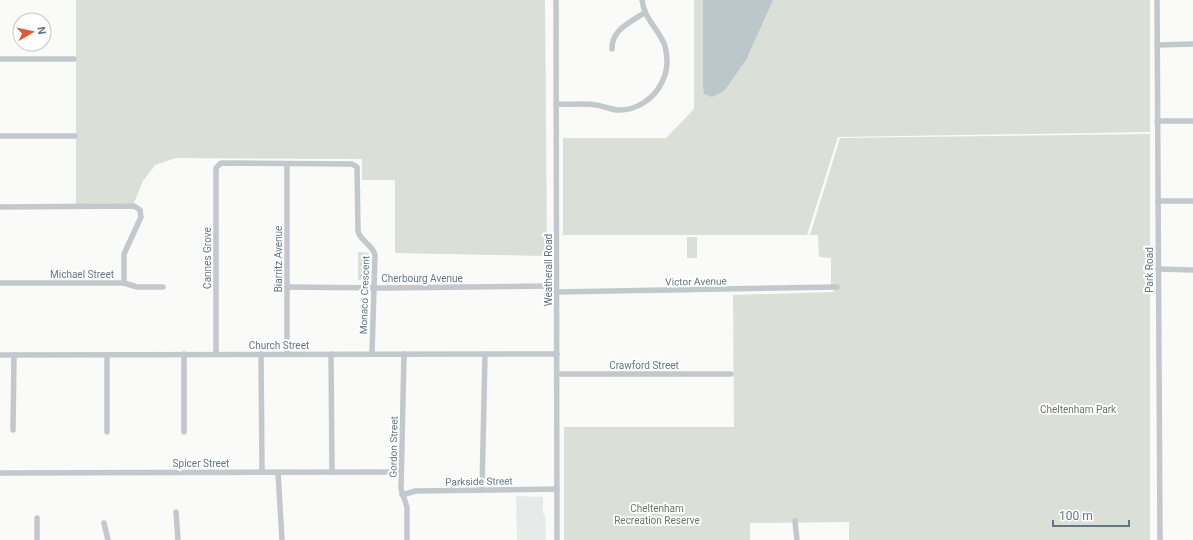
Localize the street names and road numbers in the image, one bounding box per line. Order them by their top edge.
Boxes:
street label: Biarritz Avenue [273,226,284,292]
street label: Cannes Grove [202,227,213,289]
street label: Weatherall Road [543,234,554,306]
street label: Park Road [1144,247,1155,293]
street label: Monaco Crescent [358,256,371,334]
street label: Michael Street [50,269,114,280]
street label: Cherbourg Avenue [381,273,463,284]
street label: Victor Avenue [665,275,727,288]
street label: Church Street [249,340,309,351]
street label: Crawford Street [609,360,679,371]
street label: Gordon Street [387,416,400,478]
street label: Spicer Street [173,458,229,469]
street label: Parkside Street [445,475,513,488]

